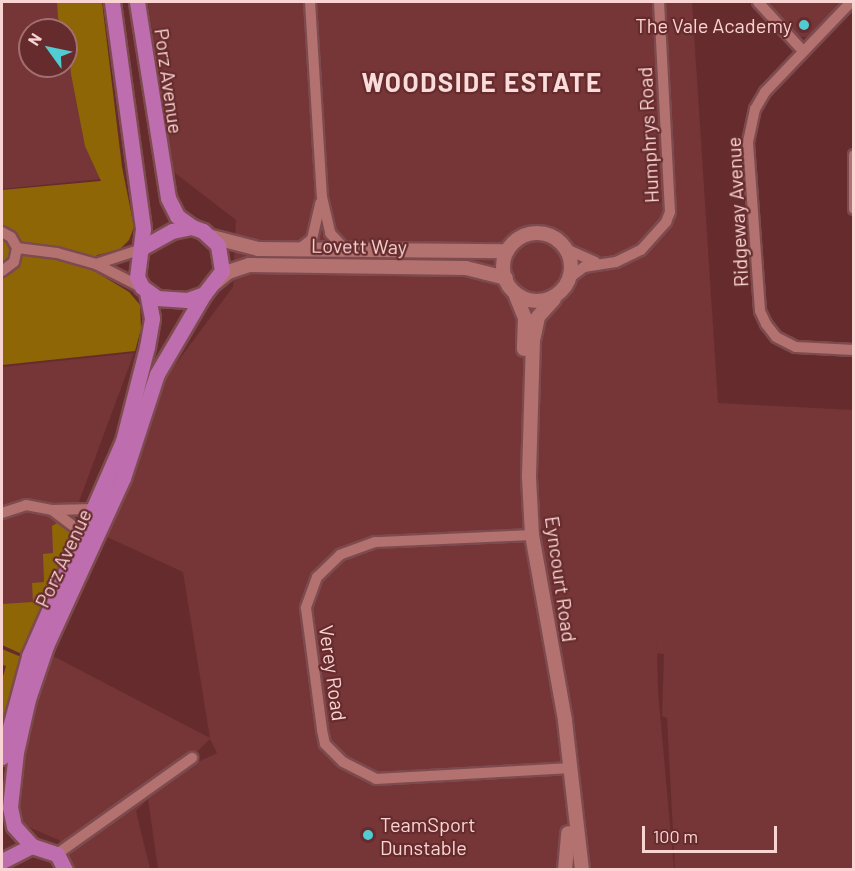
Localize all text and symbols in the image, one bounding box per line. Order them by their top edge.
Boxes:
place label: The Vale Academy [635,13,792,37]
north arrow [18,18,78,78]
marker: The Vale Academy [797,18,811,32]
street label: Porz Avenue [150,27,188,135]
text: N [23,29,45,49]
district label: WOODSIDE ESTATE [361,66,603,98]
street label: Humphrys Road [632,66,664,204]
street label: Ridgeway Avenue [721,136,753,288]
street label: Lovett Way [311,233,407,259]
street label: Porz Avenue [30,505,96,611]
street label: Eyncourt Road [540,514,582,644]
street label: Verey Road [314,624,352,722]
place label: TeamSport Dunstable [380,812,476,859]
scale bar [645,814,780,852]
text: 100 m [653,825,698,847]
marker: TeamSport Dunstable [361,828,375,842]

